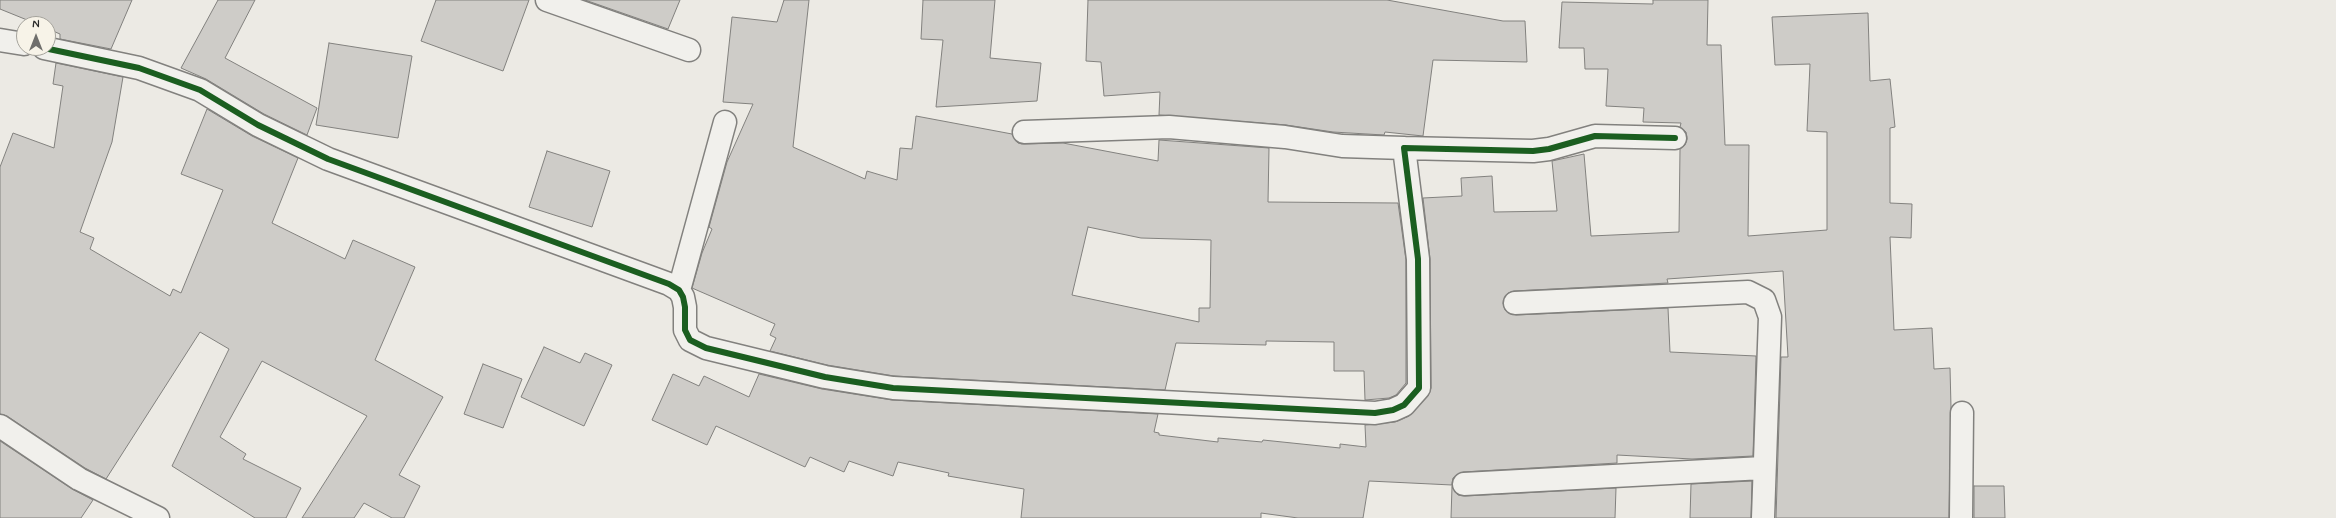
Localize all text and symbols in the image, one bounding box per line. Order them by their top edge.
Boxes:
north arrow [16,16,56,56]
text: N [32,18,40,32]

